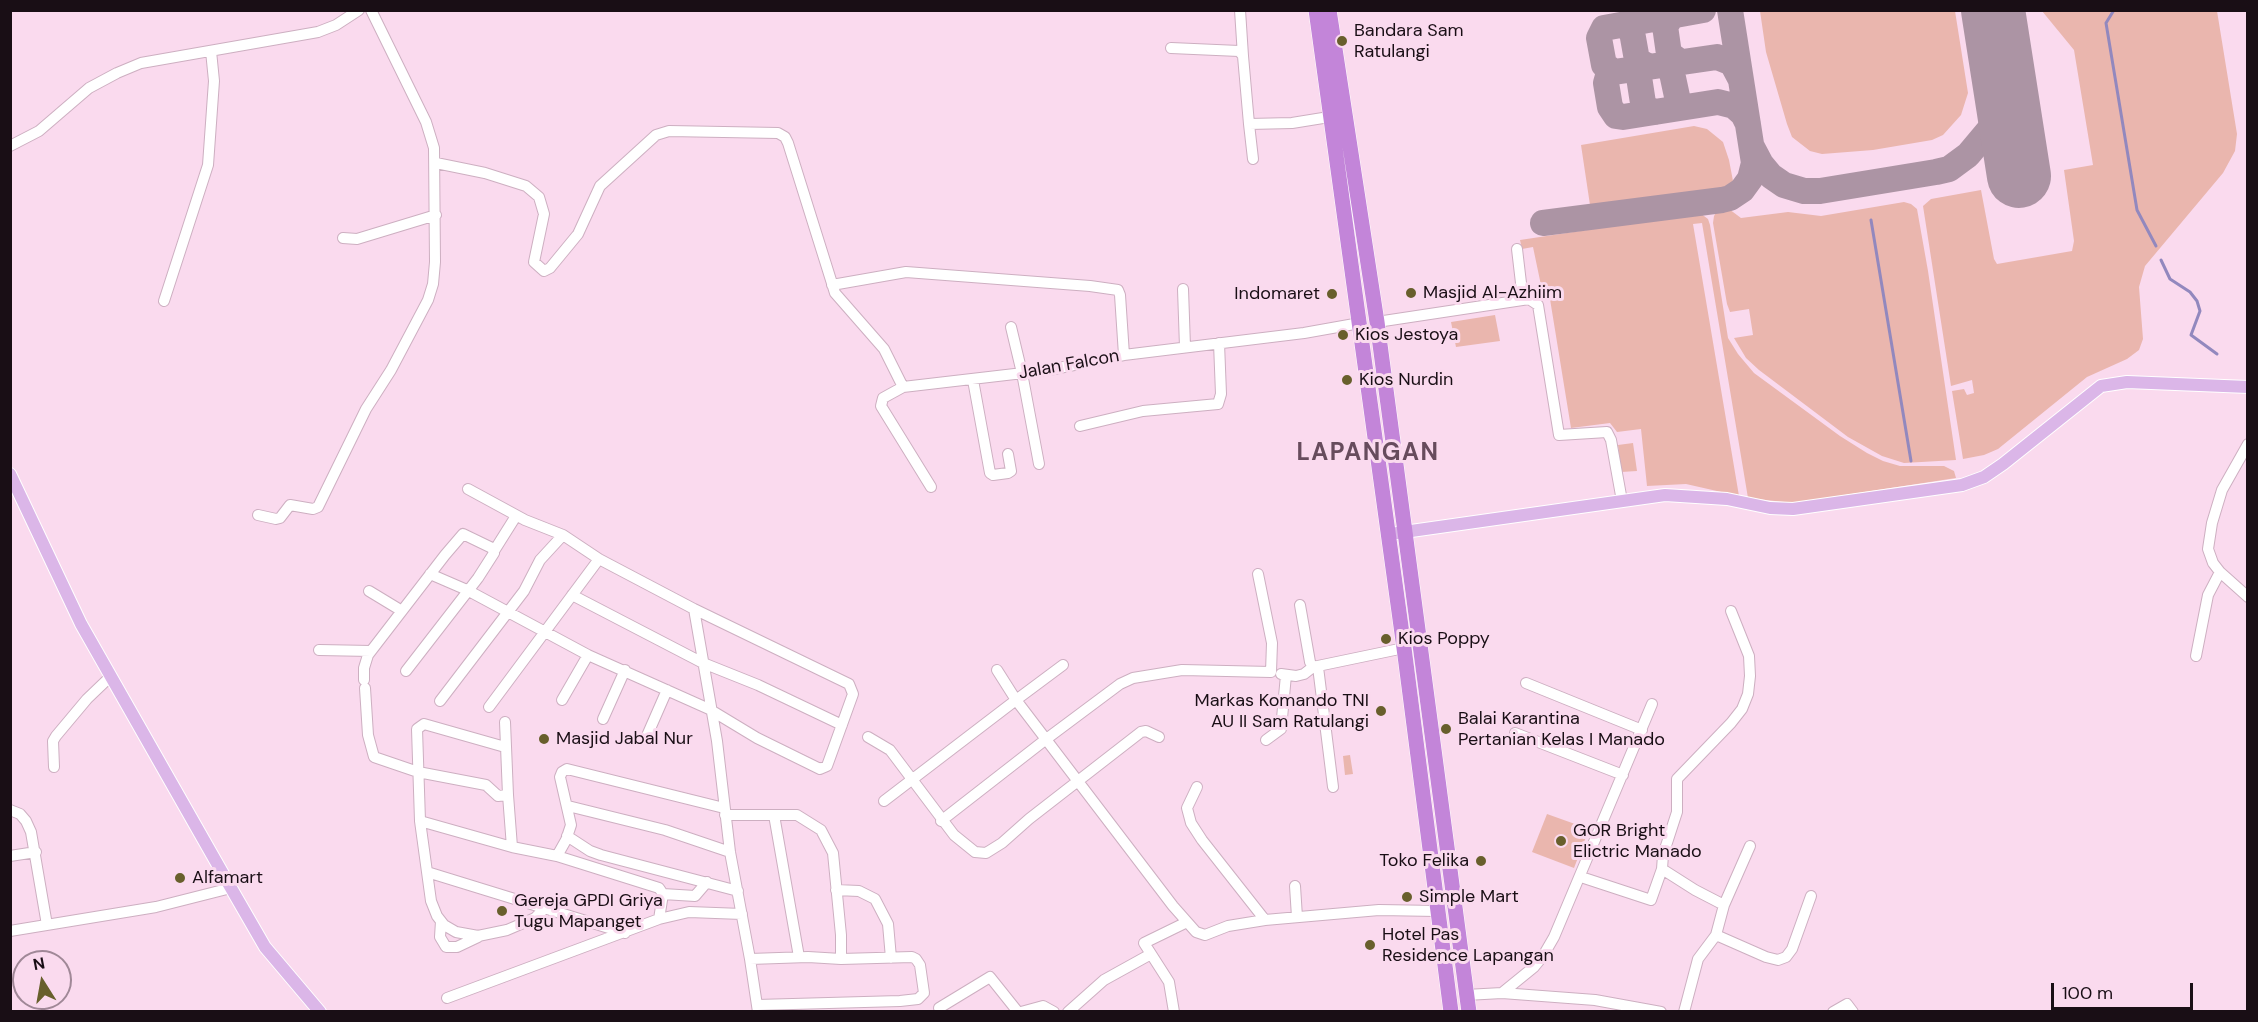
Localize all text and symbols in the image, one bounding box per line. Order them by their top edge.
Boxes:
place label: Bandara Sam Ratulangi [1354,20,1464,63]
marker: Bandara Sam Ratulangi [1335,34,1349,48]
place label: Masjid Al-Azhiim [1423,282,1562,304]
place label: Indomaret [1234,283,1320,305]
marker: Masjid Al-Azhiim [1404,286,1418,300]
marker: Indomaret [1325,287,1339,301]
place label: Kios Jestoya [1355,324,1458,346]
marker: Kios Jestoya [1336,328,1350,342]
street label: Jalan Falcon [1017,346,1121,384]
place label: Kios Nurdin [1359,369,1453,391]
marker: Kios Nurdin [1340,373,1354,387]
district label: LAPANGAN [1296,440,1440,468]
place label: Kios Poppy [1398,628,1490,650]
marker: Kios Poppy [1379,632,1393,646]
place label: Markas Komando TNI AU II Sam Ratulangi [1195,690,1369,732]
marker: Markas Komando TNI AU II Sam Ratulangi [1374,704,1388,718]
place label: Balai Karantina Pertanian Kelas I Manado [1458,708,1665,750]
marker: Balai Karantina Pertanian Kelas I Manado [1439,722,1453,736]
place label: Masjid Jabal Nur [556,728,693,750]
marker: Masjid Jabal Nur [537,732,551,746]
place label: GOR Bright Elictric Manado [1573,820,1702,862]
marker: GOR Bright Elictric Manado [1554,834,1568,848]
place label: Toko Felika [1379,850,1469,872]
marker: Toko Felika [1474,854,1488,868]
place label: Alfamart [192,867,263,889]
marker: Alfamart [173,871,187,885]
place label: Simple Mart [1419,886,1519,908]
place label: Gereja GPDI Griya Tugu Mapanget [514,890,663,932]
marker: Simple Mart [1400,890,1414,904]
marker: Gereja GPDI Griya Tugu Mapanget [495,904,509,918]
place label: Hotel Pas Residence Lapangan [1382,924,1554,966]
marker: Hotel Pas Residence Lapangan [1363,938,1377,952]
north arrow [12,950,72,1010]
text: N [31,952,47,975]
scale bar [2054,971,2196,1009]
text: 100 m [2062,981,2113,1005]

